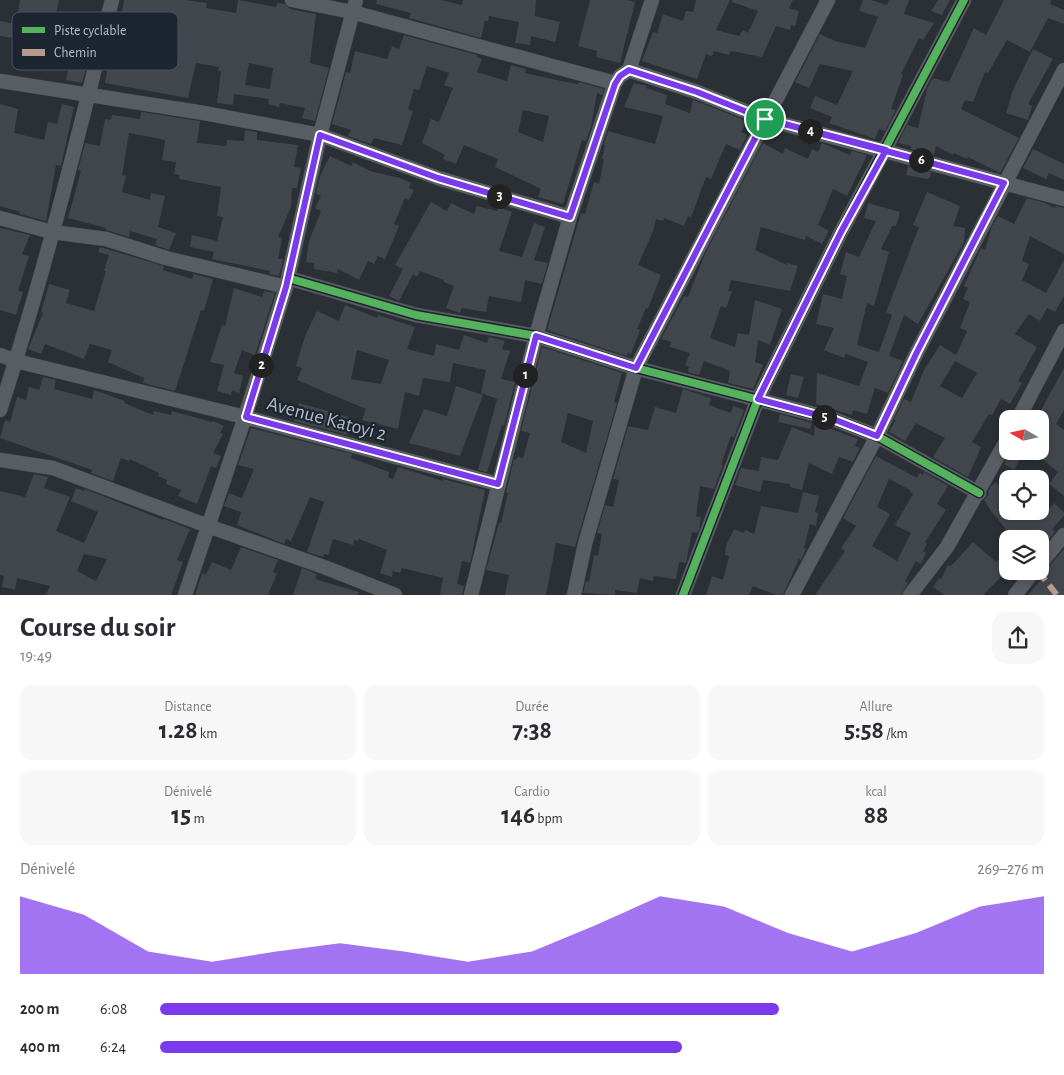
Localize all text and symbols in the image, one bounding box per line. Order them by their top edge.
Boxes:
legend [12,12,178,70]
text: Piste cyclable [54,24,126,38]
text: Chemin [54,46,97,60]
pin [744,98,786,140]
icon: arrive [751,105,779,133]
pin: 4 [798,118,822,144]
text: 4 [807,124,814,138]
pin: 6 [908,148,934,172]
text: 6 [918,153,925,167]
pin: 3 [486,184,512,208]
text: 3 [496,189,503,203]
pin: 2 [248,352,274,378]
text: 2 [258,358,265,372]
pin: 1 [512,362,538,388]
text: 1 [523,368,528,382]
street label: Avenue Katoyi 2 [265,393,389,445]
pin: 5 [812,404,836,430]
text: 5 [821,410,828,424]
north arrow [999,410,1049,460]
map controls [999,410,1049,580]
button: locate [999,470,1049,520]
button: layers [999,530,1049,580]
button: share [992,612,1044,664]
text: Course du soir [20,614,175,642]
text: 19:49 [20,648,52,664]
text: Distance [164,700,212,714]
text: Durée [515,700,549,714]
text: Allure [860,700,892,714]
text: 1.28 [159,718,197,743]
text: 7:38 [512,718,552,743]
text: 5:58 [844,718,884,743]
text: km [197,727,217,741]
text: /km [884,727,908,741]
text: Dénivelé [164,785,212,799]
text: Cardio [514,785,550,799]
text: kcal [865,785,887,799]
text: 15 [171,803,191,828]
text: 146 [501,803,535,828]
text: 88 [864,803,888,828]
text: m [191,812,205,826]
text: bpm [535,812,563,826]
text: Dénivelé [20,861,75,877]
text: 269–276 m [977,861,1044,877]
text: 200 m [20,1001,60,1017]
text: 6:08 [100,1001,127,1017]
text: 400 m [20,1039,60,1055]
text: 6:24 [100,1039,126,1055]

